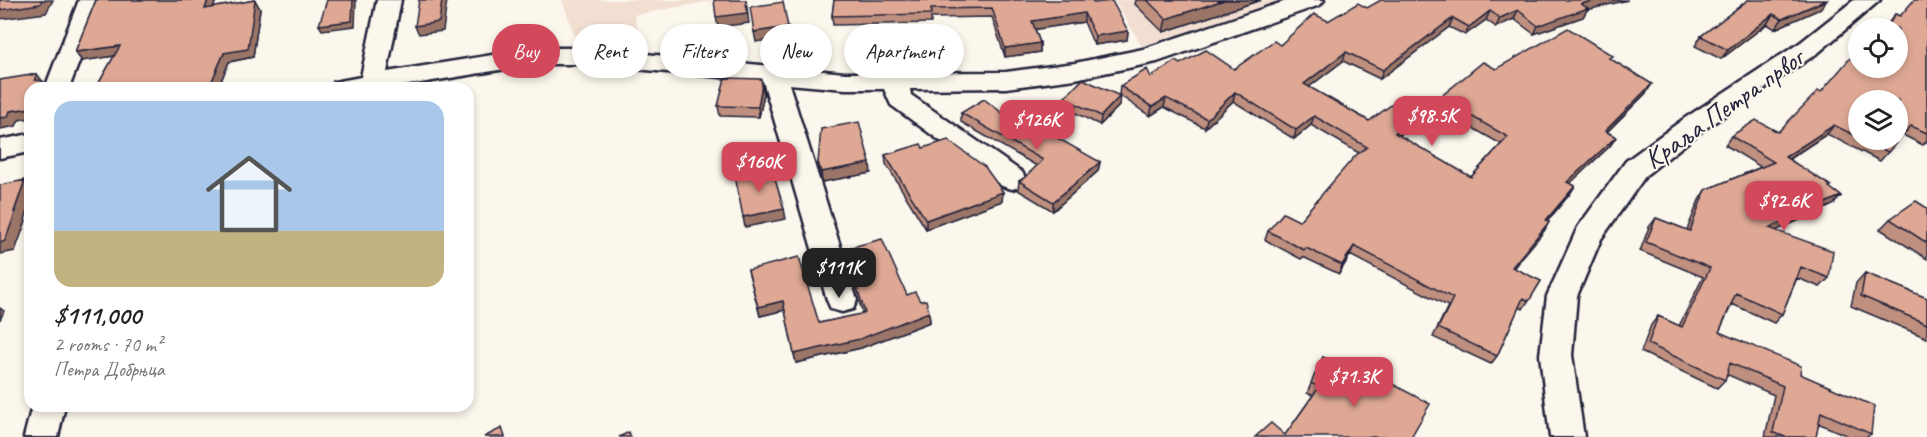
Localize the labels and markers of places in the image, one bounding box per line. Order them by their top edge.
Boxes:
pin: $98.5K [1383,96,1481,147]
pin: $126K [995,100,1079,151]
pin: $160K [717,142,801,193]
pin: $92.6K [1735,181,1833,232]
pin: $111K [797,248,881,299]
pin: $71.3K [1305,357,1403,408]

